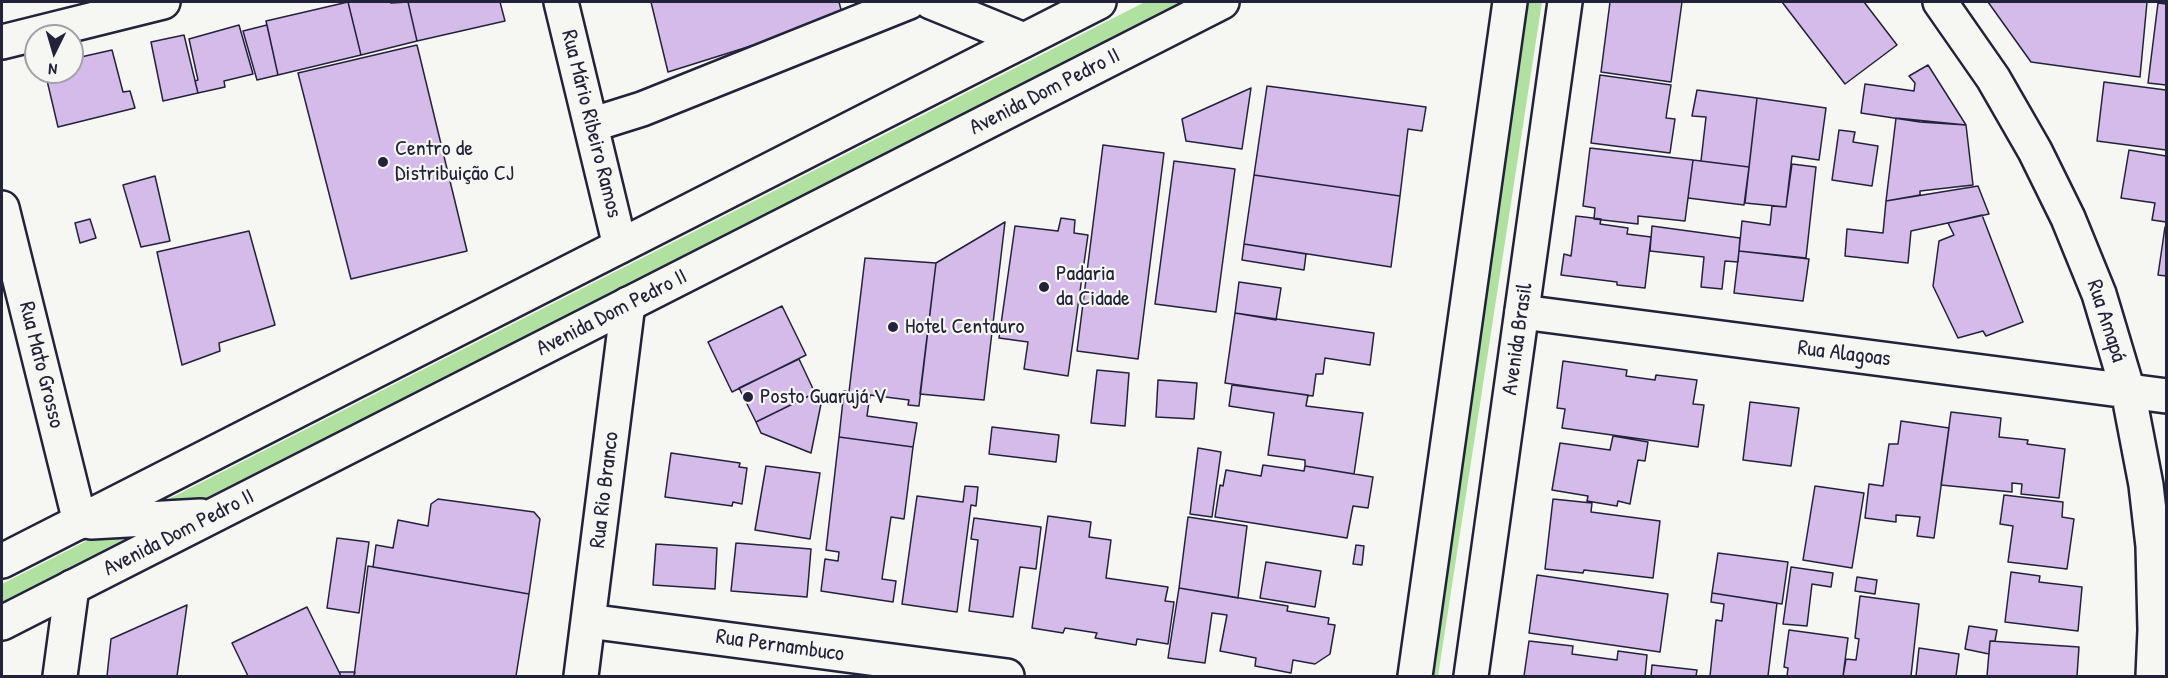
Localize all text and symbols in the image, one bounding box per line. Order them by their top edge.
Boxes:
north arrow [24,24,84,84]
street label: Rua Mário Ribeiro Ramos [555,27,627,221]
street label: Avenida Dom Pedro II [965,43,1125,141]
text: N [47,59,58,81]
place label: Centro de Distribuição CJ [395,136,514,188]
marker: Centro de Distribuição CJ [376,155,390,169]
place label: Padaria da Cidade [1056,261,1130,312]
street label: Avenida Dom Pedro II [532,264,692,362]
street label: Rua Amapá [2080,277,2132,365]
marker: Padaria da Cidade [1037,280,1051,294]
street label: Avenida Brasil [1497,281,1539,397]
street label: Rua Mato Grosso [13,299,69,431]
place label: Hotel Centauro [905,314,1024,340]
marker: Hotel Centauro [886,320,900,334]
street label: Rua Alagoas [1796,335,1892,373]
place label: Posto Guarujá V [760,384,886,410]
marker: Posto Guarujá V [741,390,755,404]
street label: Rua Rio Branco [585,430,625,550]
street label: Avenida Dom Pedro II [99,484,259,582]
street label: Rua Pernambuco [714,624,846,668]

